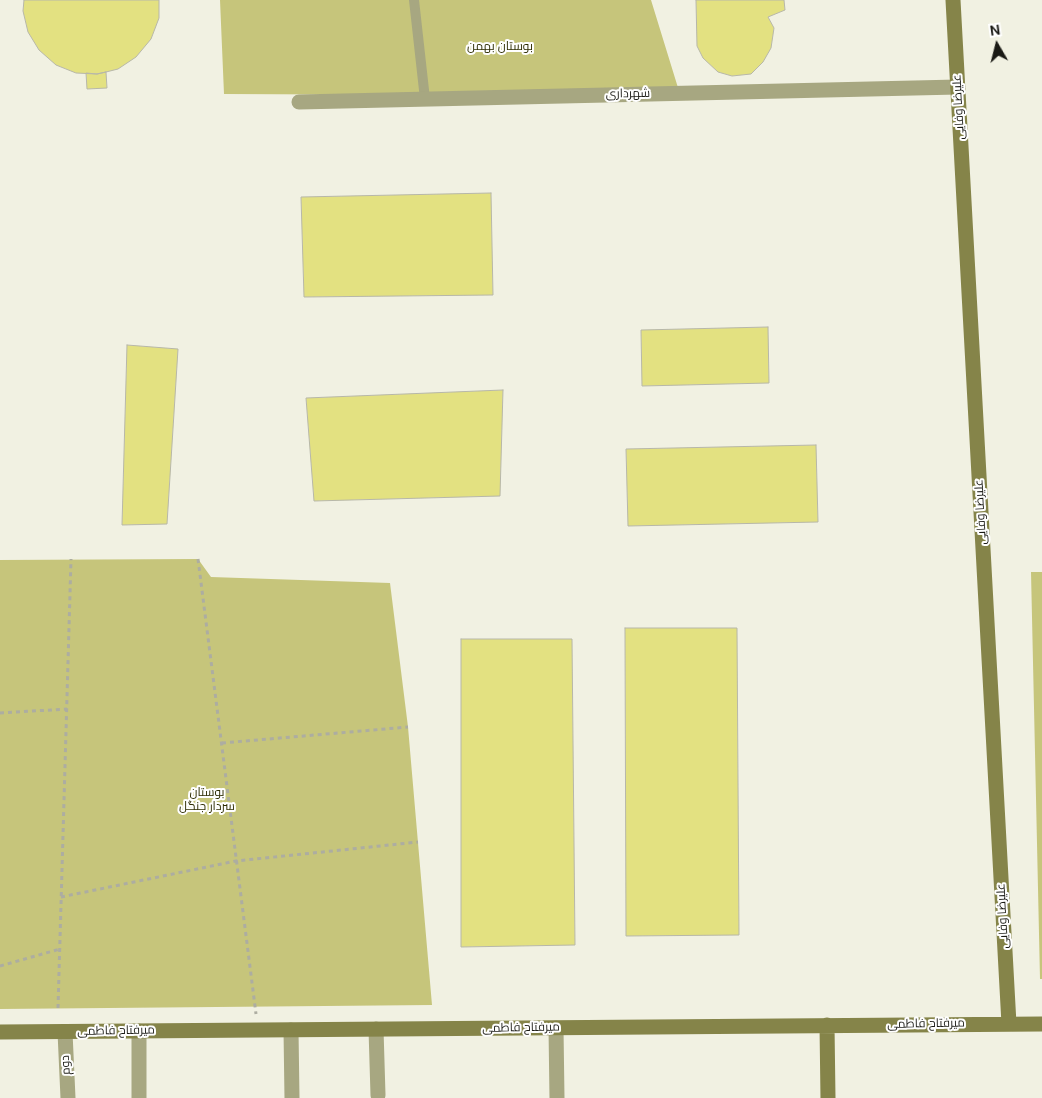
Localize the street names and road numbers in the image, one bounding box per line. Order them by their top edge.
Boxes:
street label: علیرضا وفایی [950,74,968,140]
street label: شهرداری [606,86,650,102]
street label: علیرضا وفایی [972,479,990,545]
street label: علیرضا وفایی [994,883,1012,949]
street label: میرفتاح فاطمی [887,1016,965,1032]
street label: میرفتاح فاطمی [482,1020,560,1036]
street label: میرفتاح فاطمی [77,1023,155,1039]
street label: دوم [58,1055,74,1075]

